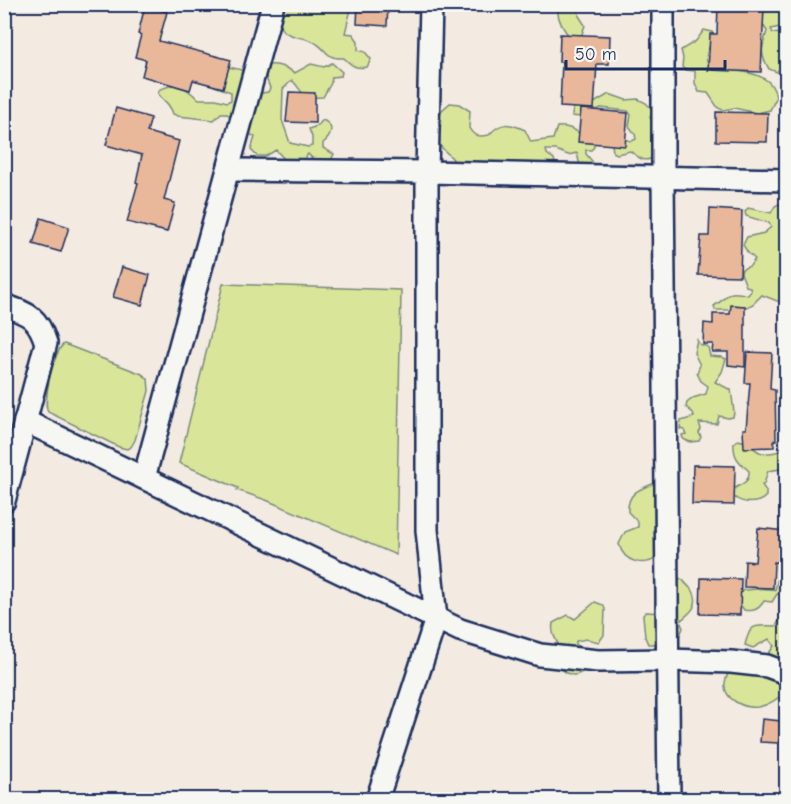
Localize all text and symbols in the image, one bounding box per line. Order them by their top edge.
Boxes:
scale bar [566,33,725,71]
text: 50 m [575,44,617,65]

